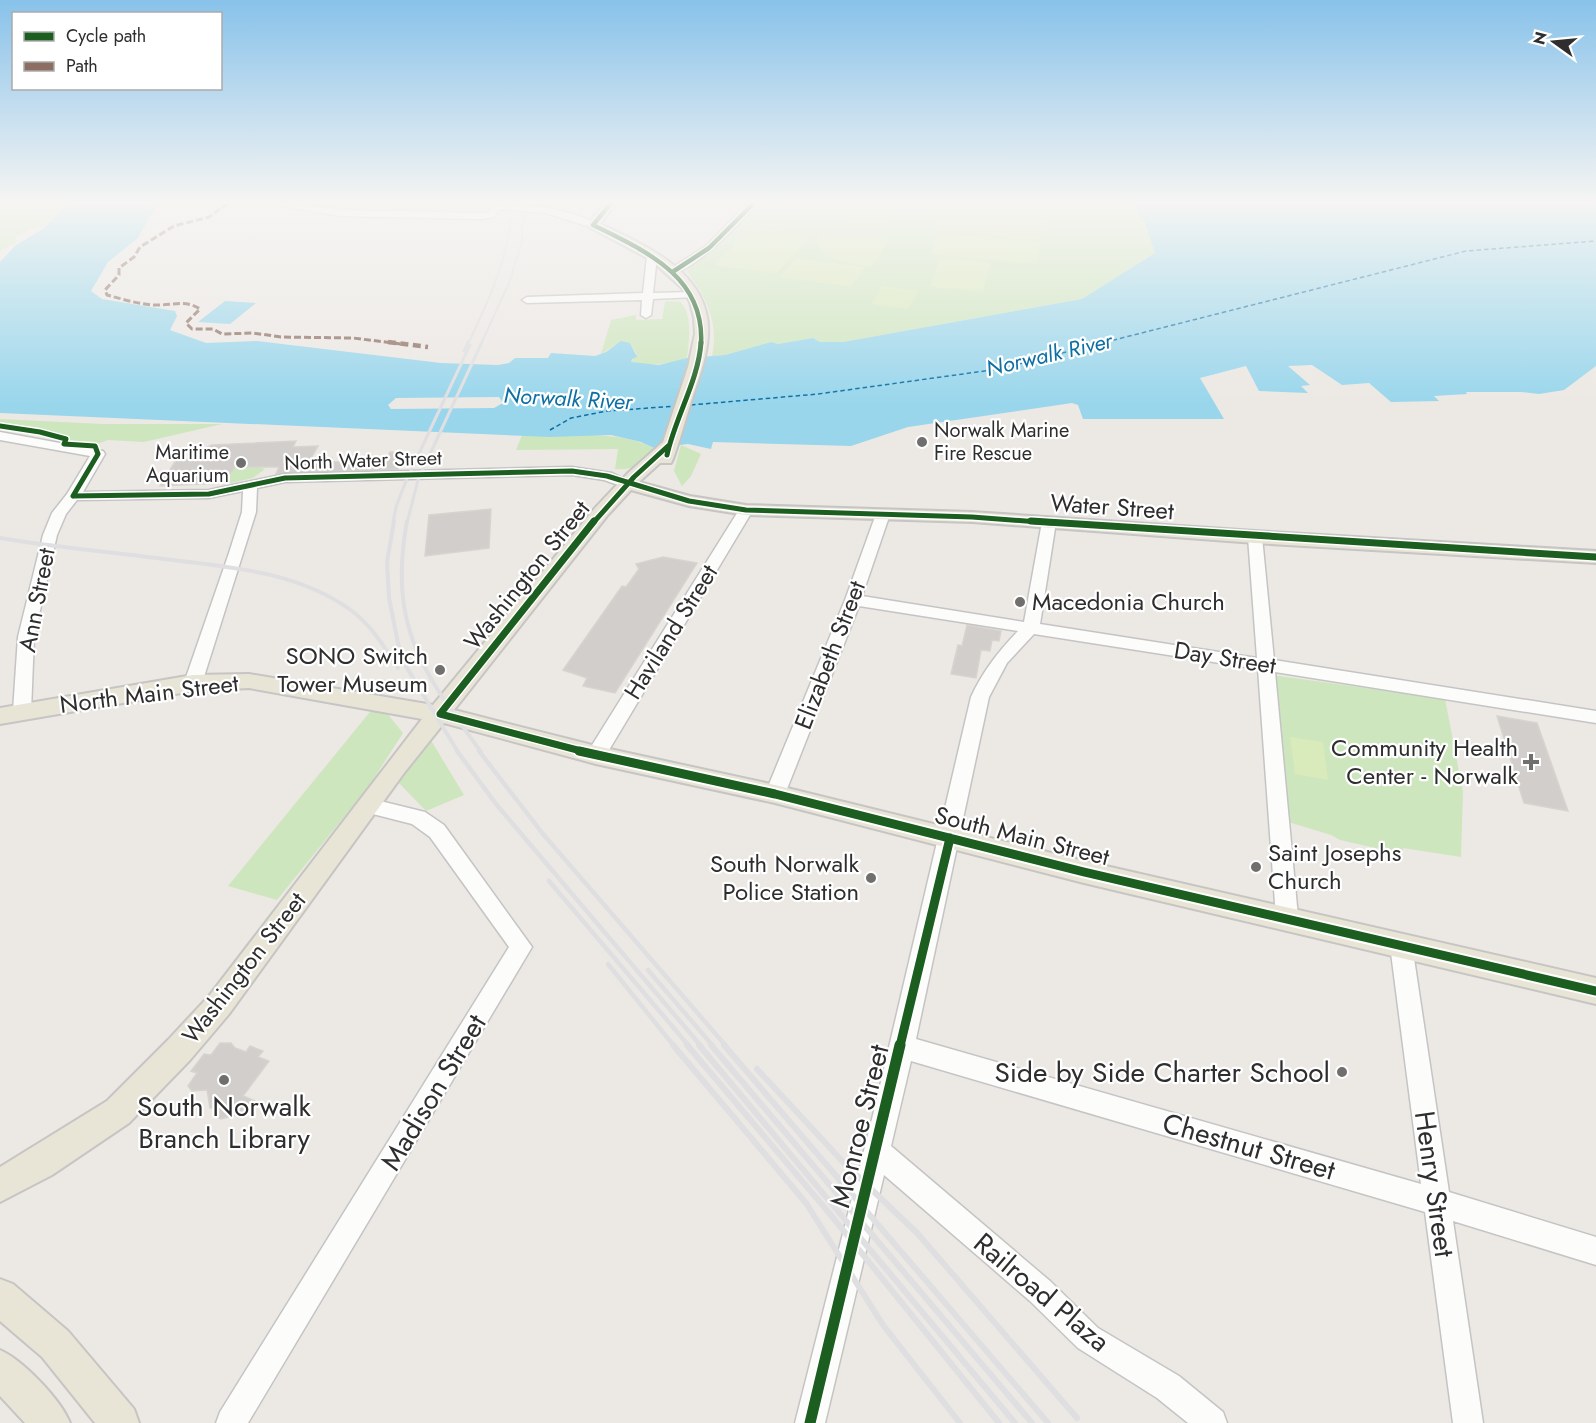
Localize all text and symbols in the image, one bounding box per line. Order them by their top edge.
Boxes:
legend [12,12,222,90]
north arrow [1524,12,1584,72]
text: Cycle path [66,23,146,49]
text: N [1527,29,1553,47]
text: Path [66,53,98,79]
water label: Norwalk River [983,324,1117,384]
water label: Norwalk River [503,379,635,417]
place label: Norwalk Marine Fire Rescue [934,416,1069,468]
marker: Norwalk Marine Fire Rescue [915,435,929,449]
place label: Maritime Aquarium [146,438,229,490]
street label: North Water Street [284,443,443,478]
marker: Maritime Aquarium [234,456,248,470]
street label: Water Street [1049,485,1175,528]
street label: Washington Street [455,492,598,657]
street label: Ann Street [9,545,64,655]
street label: Haviland Street [615,557,726,706]
street label: Elizabeth Street [785,575,874,734]
place label: Macedonia Church [1032,584,1225,619]
marker: Macedonia Church [1013,595,1027,609]
street label: Day Street [1172,632,1279,683]
place label: SONO Switch Tower Museum [277,638,428,701]
marker: SONO Switch Tower Museum [433,663,447,677]
street label: North Main Street [58,665,241,722]
place label: Community Health Center - Norwalk [1331,730,1518,793]
marker: Community Health Center - Norwalk [1522,753,1540,771]
street label: South Main Street [931,797,1113,874]
place label: Saint Josephs Church [1268,835,1401,898]
place label: South Norwalk Police Station [710,846,859,909]
marker: Saint Josephs Church [1249,860,1263,874]
marker: South Norwalk Police Station [864,871,878,885]
street label: Washington Street [173,884,314,1051]
street label: Madison Street [371,1006,496,1178]
street label: Monroe Street [819,1040,900,1212]
place label: Side by Side Charter School [994,1052,1330,1093]
marker: Side by Side Charter School [1335,1065,1349,1079]
marker: South Norwalk Branch Library [217,1073,231,1087]
place label: South Norwalk Branch Library [137,1086,312,1159]
street label: Chestnut Street [1158,1102,1340,1191]
street label: Henry Street [1404,1108,1465,1260]
street label: Railroad Plaza [965,1223,1119,1362]

